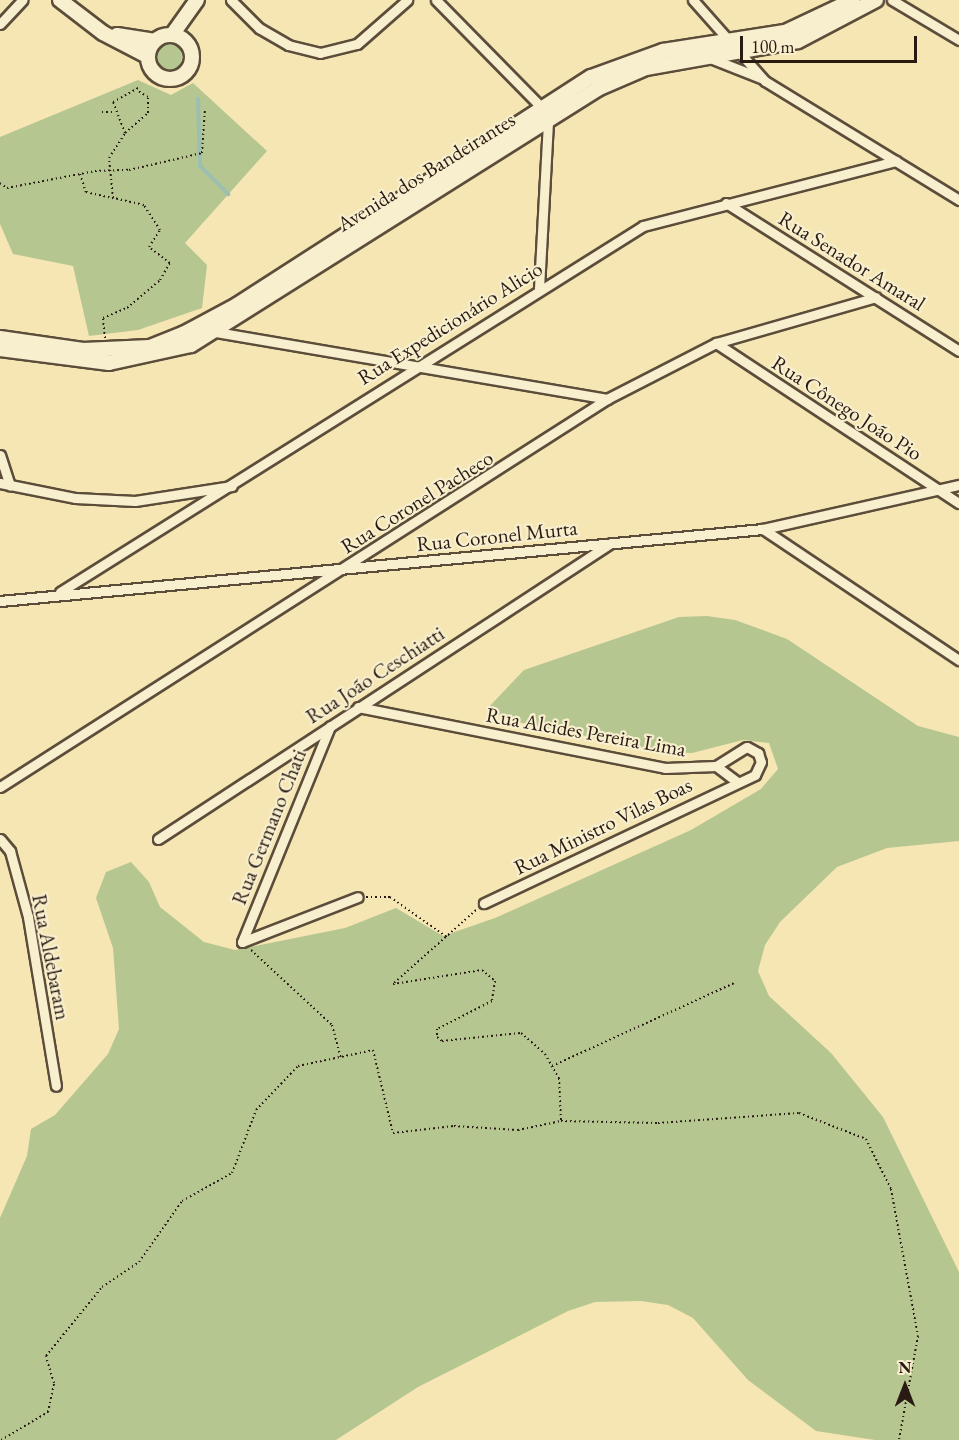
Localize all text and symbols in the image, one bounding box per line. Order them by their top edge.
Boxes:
scale bar [743,24,920,62]
text: 100 m [751,35,795,58]
street label: Avenida dos Bandeirantes [332,107,520,237]
street label: Rua Senador Amaral [774,206,930,316]
street label: Rua Expedicionário Alicio [353,256,547,390]
street label: Rua Cônego João Pio [767,350,927,466]
street label: Rua Coronel Pacheco [336,445,498,559]
street label: Rua Coronel Murta [415,515,579,557]
street label: Rua João Ceschiatti [301,621,449,729]
street label: Rua Alcides Pereira Lima [484,702,688,762]
street label: Rua Germano Chati [226,746,312,908]
street label: Rua Ministro Vilas Boas [510,772,696,880]
street label: Rua Aldebaram [26,892,76,1022]
north arrow [875,1356,935,1416]
text: N [899,1357,911,1378]

